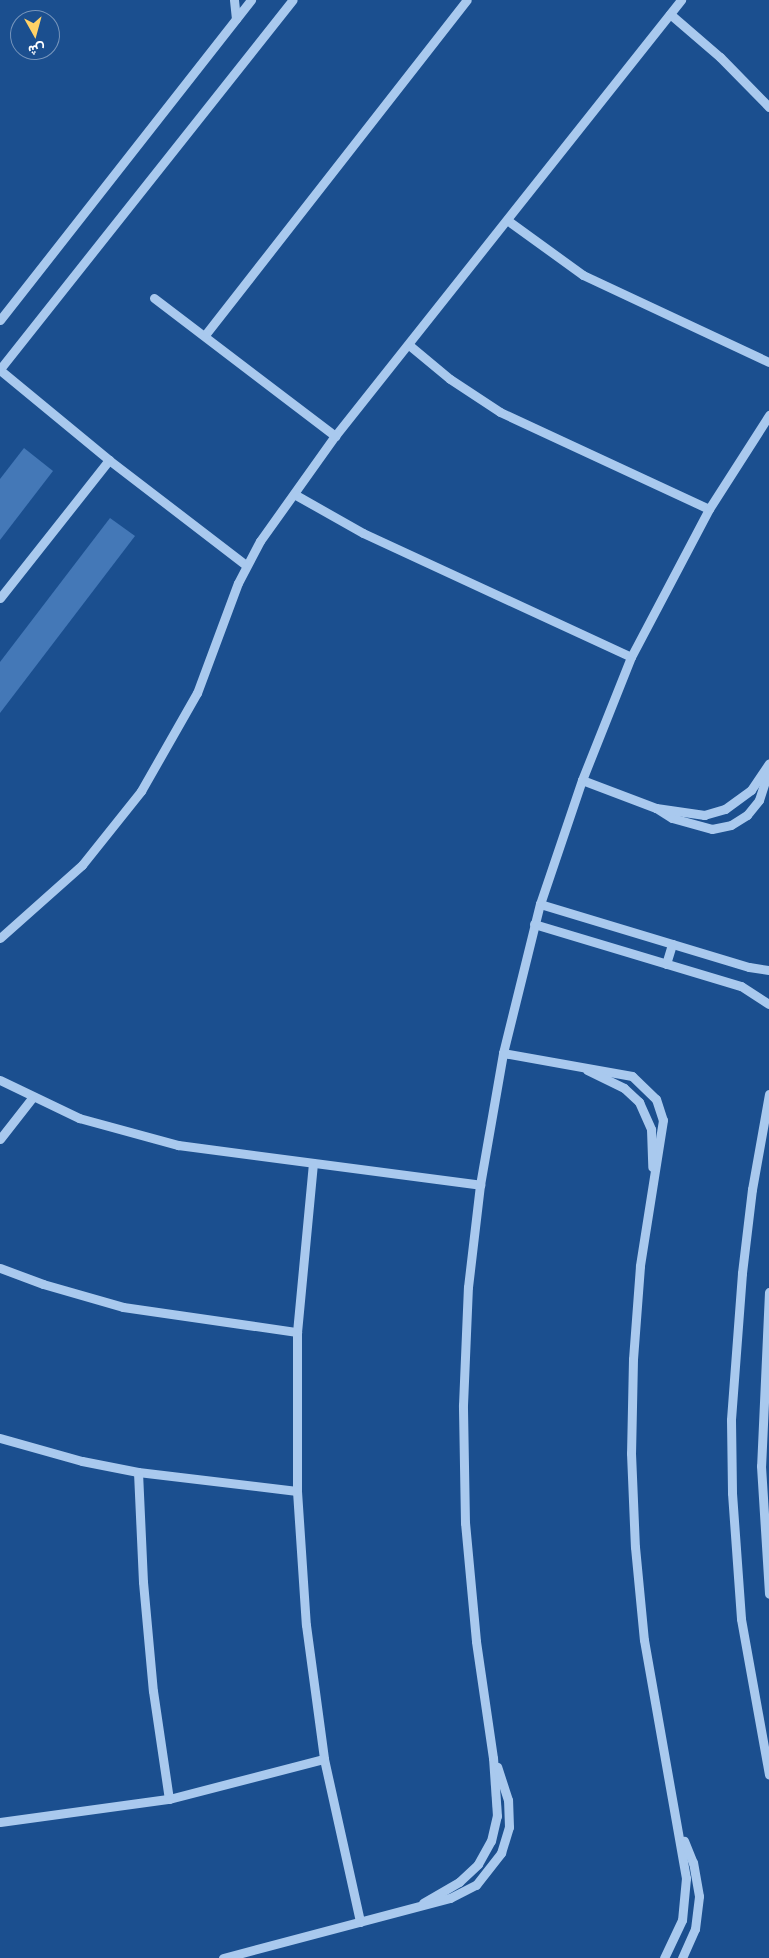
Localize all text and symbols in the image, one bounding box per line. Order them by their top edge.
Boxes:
north arrow [10,10,60,60]
text: ش [28,41,46,57]

